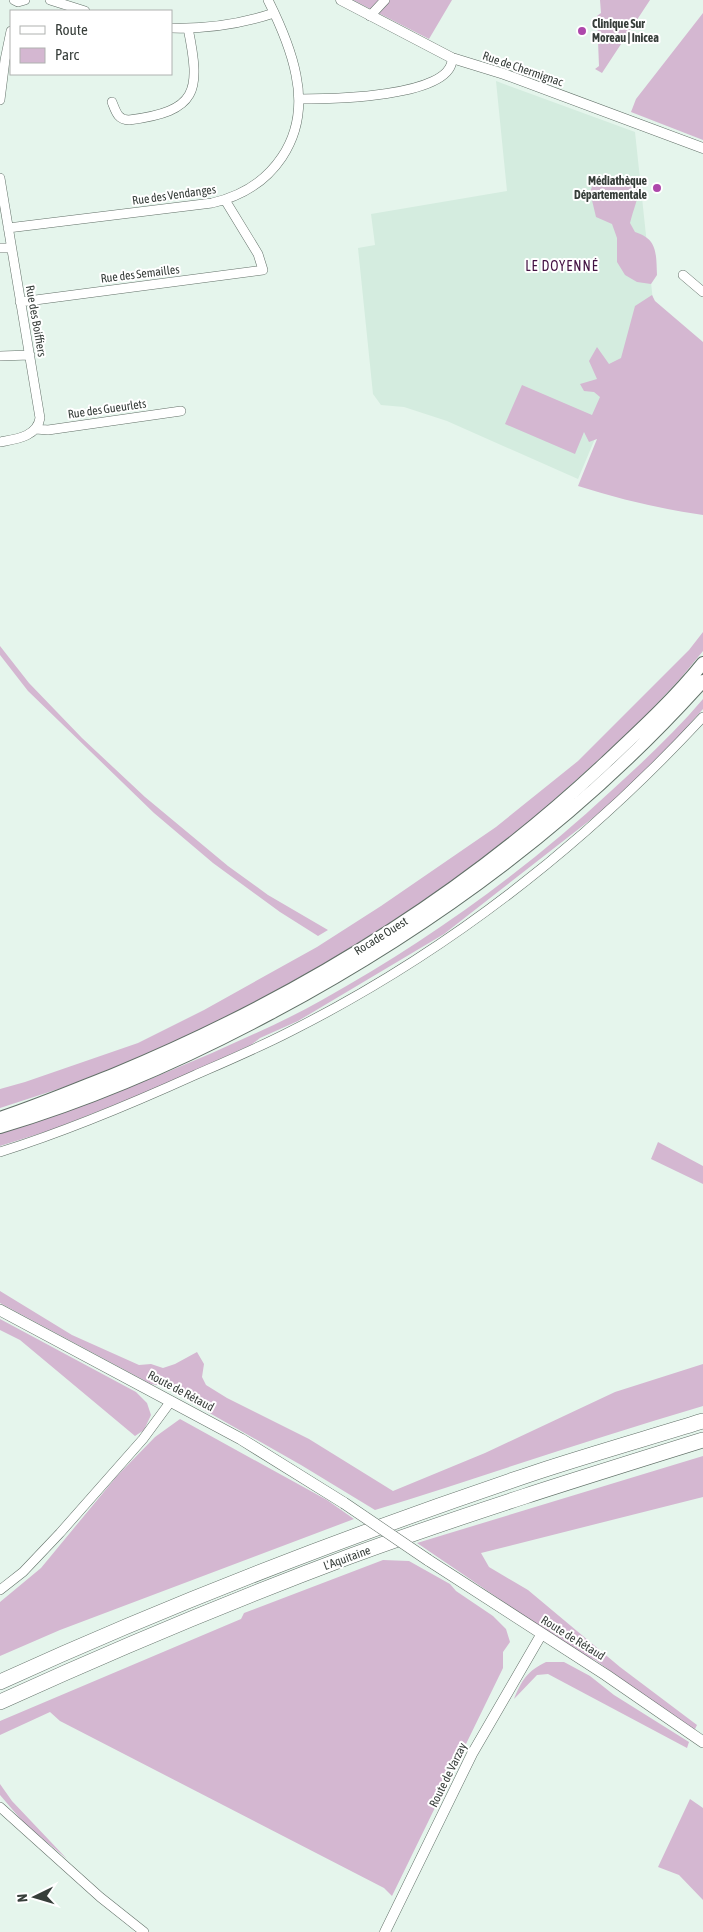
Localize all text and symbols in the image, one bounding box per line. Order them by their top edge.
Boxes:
legend [10,10,172,75]
place label: Clinique Sur Moreau | Inicea [592,17,659,45]
text: Route [55,21,88,38]
marker: Clinique Sur Moreau | Inicea [576,25,588,37]
text: Parc [55,46,79,63]
street label: Rue de Chermignac [481,49,566,90]
place label: Médiathèque Départementale [574,174,648,202]
street label: Rue des Vendanges [131,182,217,208]
marker: Médiathèque Départementale [651,182,663,194]
district label: LE DOYENNÉ [525,258,599,274]
street label: Rue des Semailles [100,262,180,286]
street label: Rue des Boiffiers [23,284,49,358]
street label: Rue des Gueurlets [67,397,147,421]
street label: Rocade Ouest [352,914,411,958]
street label: Route de Rétaud [146,1368,216,1414]
street label: L'Aquitaine [321,1543,373,1573]
street label: Route de Rétaud [538,1613,608,1663]
street label: Route de Varzay [426,1740,470,1810]
north arrow [10,1872,60,1922]
text: N [14,1893,30,1903]

